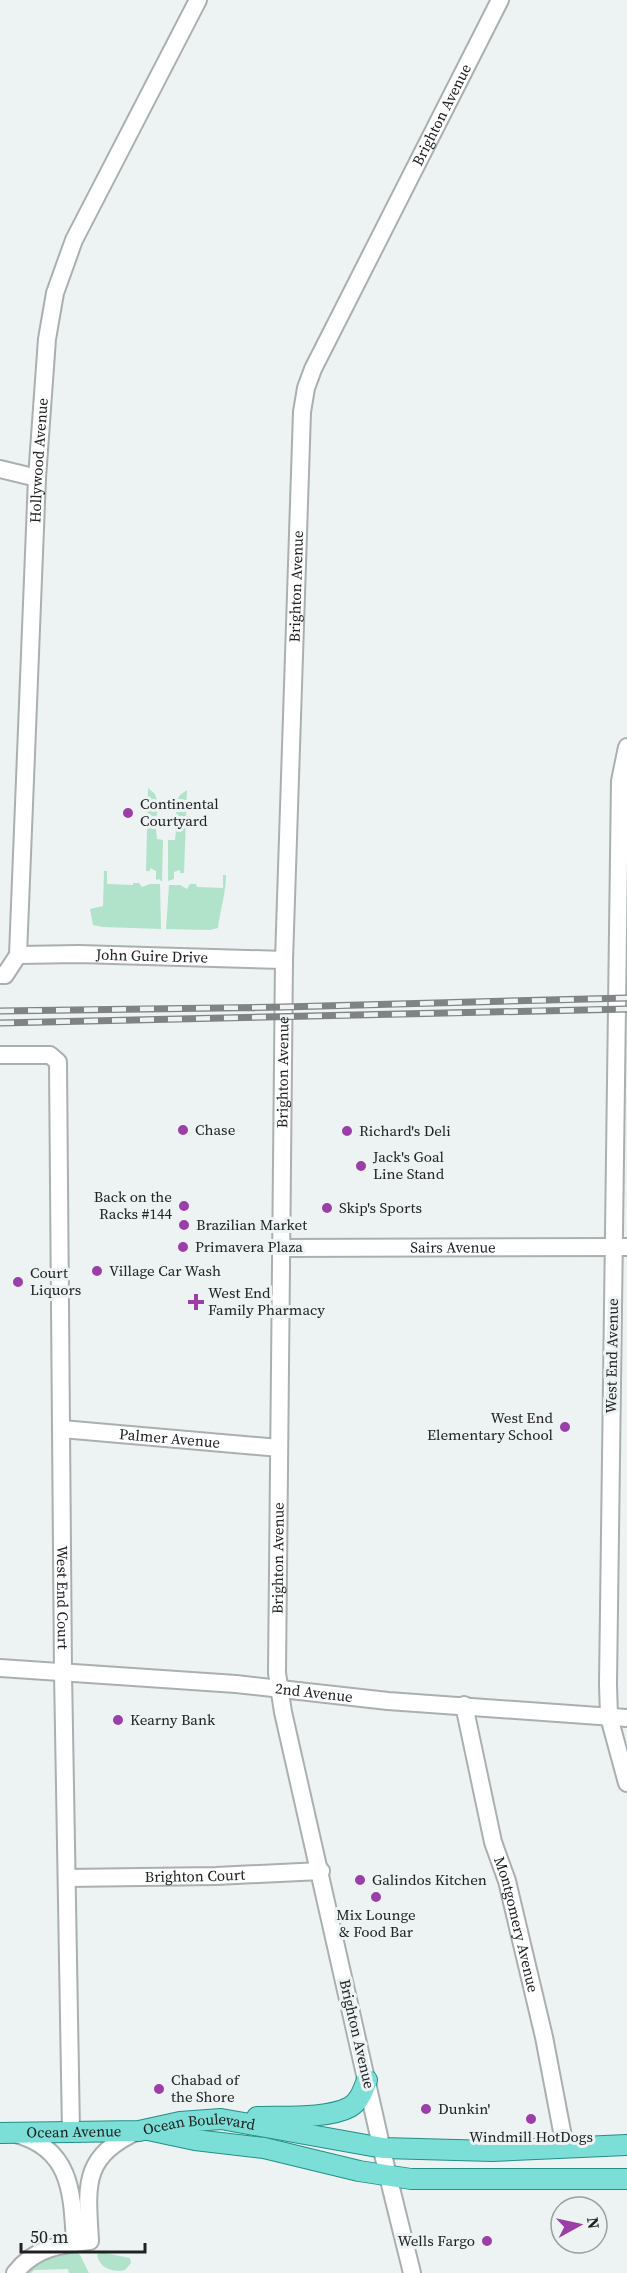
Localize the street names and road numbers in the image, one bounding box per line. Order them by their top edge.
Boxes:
street label: Brighton Avenue [407,60,476,169]
street label: Hollywood Avenue [24,397,53,523]
street label: Brighton Avenue [283,530,308,643]
street label: John Guire Drive [95,943,209,968]
street label: Brighton Avenue [271,1016,293,1128]
street label: Sairs Avenue [410,1236,496,1258]
street label: West End Avenue [600,1298,623,1414]
street label: Palmer Avenue [118,1423,221,1453]
street label: Brighton Avenue [267,1502,289,1614]
street label: West End Court [52,1545,74,1650]
street label: 2nd Avenue [274,1677,354,1707]
street label: Montgomery Avenue [489,1854,544,1995]
street label: Brighton Court [145,1864,246,1887]
street label: Brighton Avenue [335,1977,380,2091]
street label: Ocean Boulevard [141,2108,258,2140]
street label: Ocean Avenue [26,2120,122,2143]

